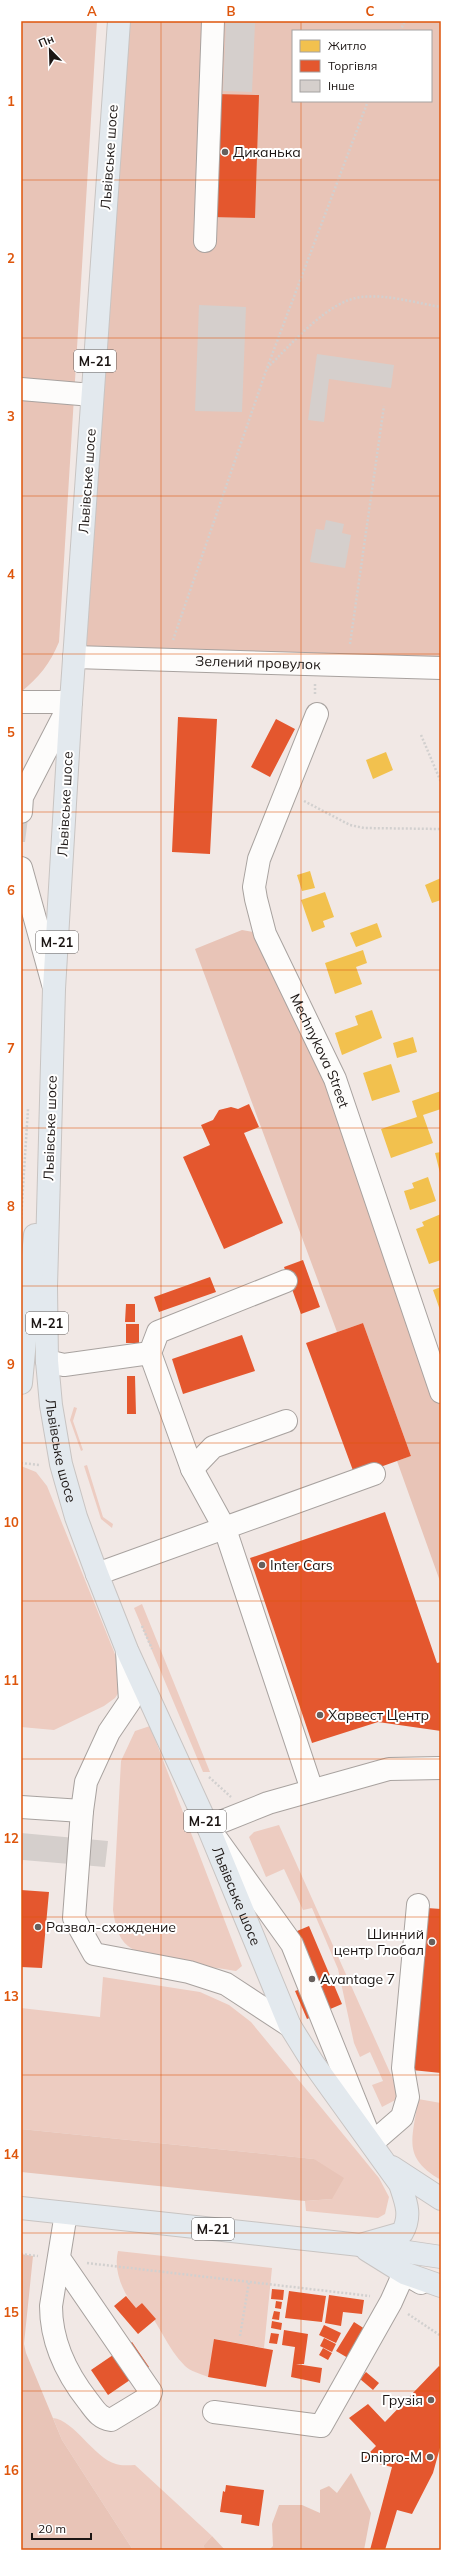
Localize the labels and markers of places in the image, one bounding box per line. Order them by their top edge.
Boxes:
place label: Диканька [233,143,301,161]
marker: Диканька [220,147,230,157]
place label: Inter Cars [270,1556,333,1574]
marker: Inter Cars [257,1560,267,1570]
place label: Харвест Центр [328,1706,429,1724]
marker: Харвест Центр [315,1710,325,1720]
place label: Развал-схождение [46,1918,176,1936]
marker: Развал-схождение [33,1922,43,1932]
place label: Шинний центр Глобал [334,1925,424,1959]
marker: Шинний центр Глобал [427,1937,437,1947]
place label: Avantage 7 [320,1970,395,1988]
marker: Avantage 7 [307,1974,317,1984]
place label: Грузія [382,2391,423,2409]
marker: Грузія [426,2395,436,2405]
place label: Dnipro-M [360,2448,422,2466]
marker: Dnipro-M [425,2452,435,2462]

